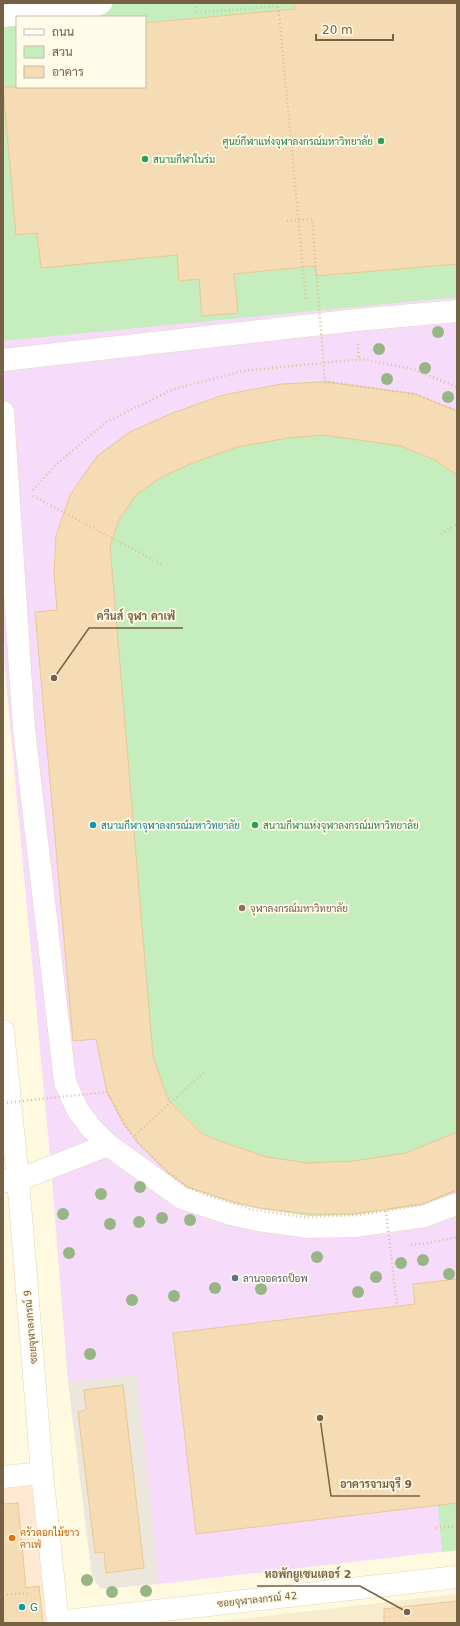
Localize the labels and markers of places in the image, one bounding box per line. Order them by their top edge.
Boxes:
place label: ศูนย์กีฬาแห่งจุฬาลงกรณ์มหาวิทยาลัย [222,134,373,149]
marker: ศูนย์กีฬาแห่งจุฬาลงกรณ์มหาวิทยาลัย [376,136,386,146]
place label: สนามกีฬาในร่ม [153,153,215,165]
marker: สนามกีฬาในร่ม [140,154,150,164]
callout: ควีนส์ จุฬา คาเฟ่ [89,605,183,628]
place label: สนามกีฬาจุฬาลงกรณ์มหาวิทยาลัย [101,818,240,833]
place label: สนามกีฬาแห่งจุฬาลงกรณ์มหาวิทยาลัย [263,818,419,833]
marker: สนามกีฬาจุฬาลงกรณ์มหาวิทยาลัย [88,820,98,830]
marker: สนามกีฬาแห่งจุฬาลงกรณ์มหาวิทยาลัย [250,820,260,830]
place label: จุฬาลงกรณ์มหาวิทยาลัย [250,901,348,916]
marker: จุฬาลงกรณ์มหาวิทยาลัย [237,903,247,913]
place label: ลานจอดรถป็อพ [243,1271,308,1284]
marker: ลานจอดรถป็อพ [230,1273,240,1283]
callout: อาคารจามจุรี 9 [331,1473,420,1496]
place label: ครัวดอกไม้ขาว คาเฟ่ [20,1526,80,1550]
marker: ครัวดอกไม้ขาว คาเฟ่ [7,1533,17,1543]
callout: หอพักยูเซนเตอร์ 2 [257,1563,360,1586]
marker: G [17,1602,27,1612]
place label: G [30,1602,38,1613]

